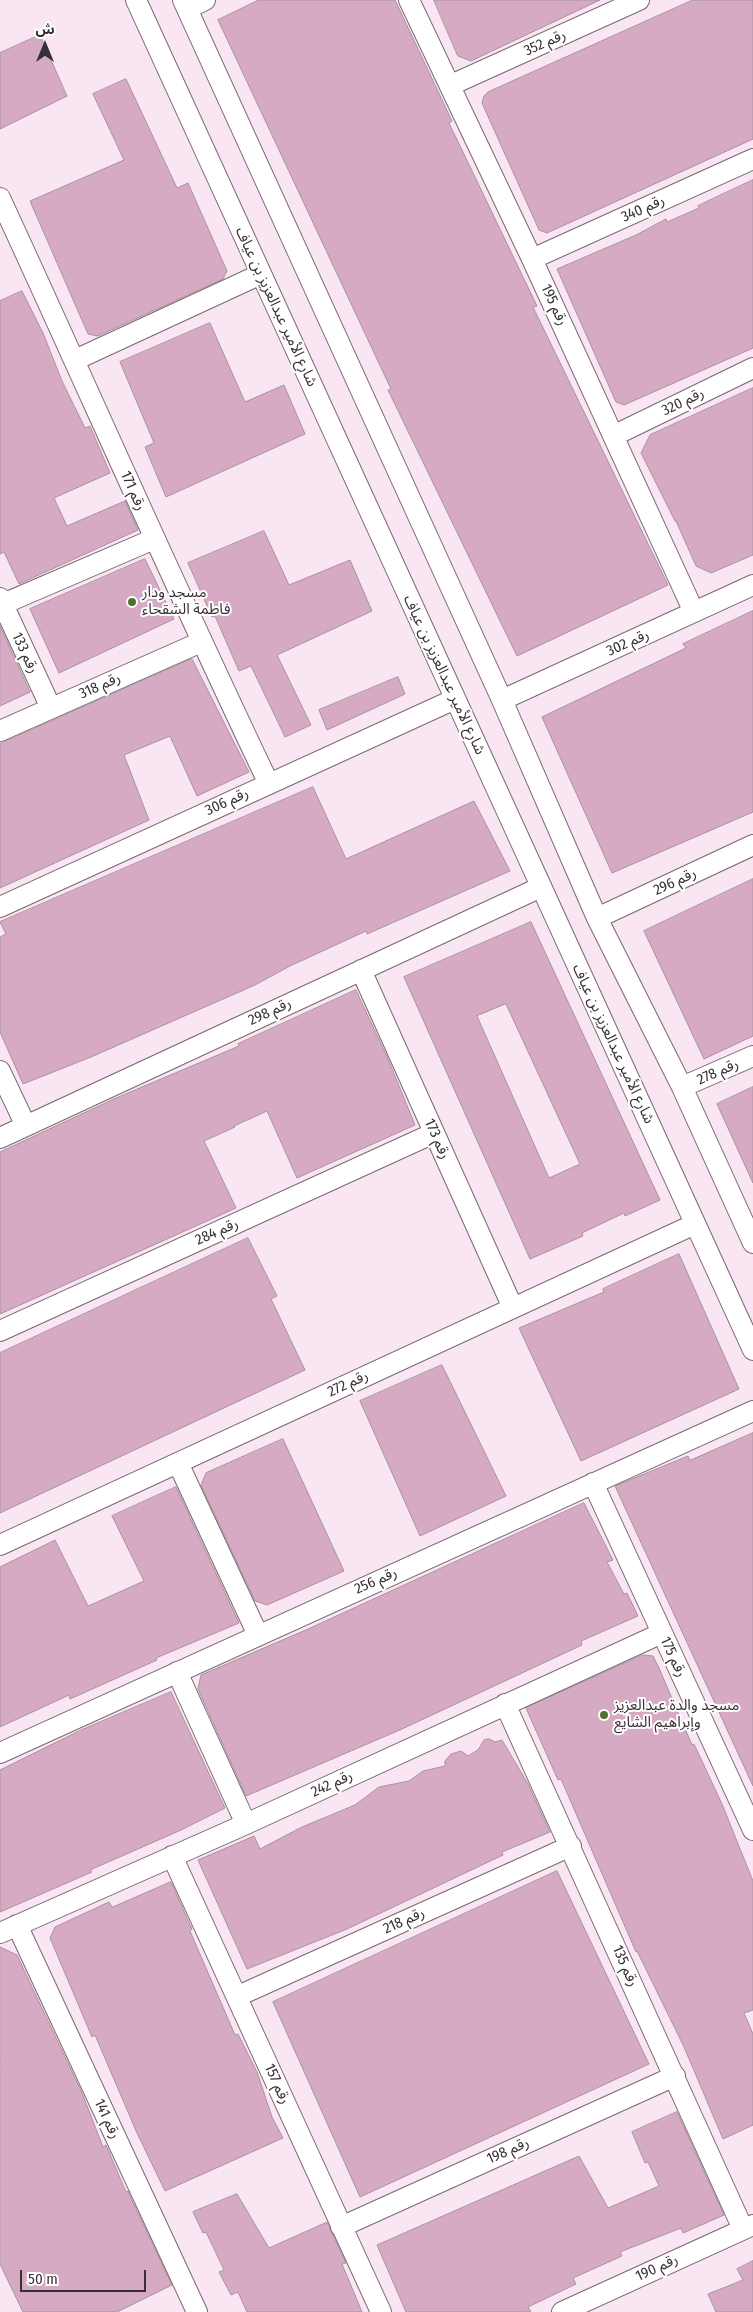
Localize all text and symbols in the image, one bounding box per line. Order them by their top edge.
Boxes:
north arrow [20,20,70,70]
text: ش [35,21,55,38]
street label: رقم 352 [521,26,569,60]
street label: رقم 340 [619,192,667,226]
street label: شارع الأمير عبدالعزيز بن عياف [231,224,321,390]
street label: رقم 195 [537,281,571,329]
street label: رقم 320 [659,384,707,420]
street label: رقم 171 [116,468,150,514]
place label: مسجد ودار فاطمة الشقحاء [142,584,230,619]
street label: شارع الأمير عبدالعزيز بن عياف [399,592,489,758]
marker: مسجد ودار فاطمة الشقحاء [126,596,138,608]
street label: رقم 302 [604,626,652,660]
street label: رقم 133 [8,630,42,676]
street label: رقم 318 [76,669,124,703]
street label: رقم 306 [202,784,252,820]
street label: رقم 296 [651,864,699,900]
street label: شارع الأمير عبدالعزيز بن عياف [568,961,658,1127]
street label: رقم 298 [246,994,294,1030]
street label: رقم 278 [694,1055,742,1089]
street label: رقم 173 [420,1116,454,1162]
street label: رقم 284 [193,1215,241,1249]
street label: رقم 272 [325,1367,371,1401]
street label: رقم 256 [352,1564,400,1598]
street label: رقم 175 [656,1634,690,1680]
place label: مسجد والدة عبدالعزيز وإبراهيم الشايع [614,1697,739,1732]
marker: مسجد والدة عبدالعزيز وإبراهيم الشايع [598,1709,610,1721]
street label: رقم 242 [308,1767,356,1801]
street label: رقم 218 [381,1904,427,1938]
street label: رقم 135 [608,1943,642,1989]
street label: رقم 157 [260,2061,294,2107]
street label: رقم 141 [90,2096,124,2142]
street label: رقم 198 [484,2134,532,2168]
street label: رقم 190 [633,2250,681,2286]
scale bar [22,2260,149,2292]
text: 50 m [28,2270,58,2288]

